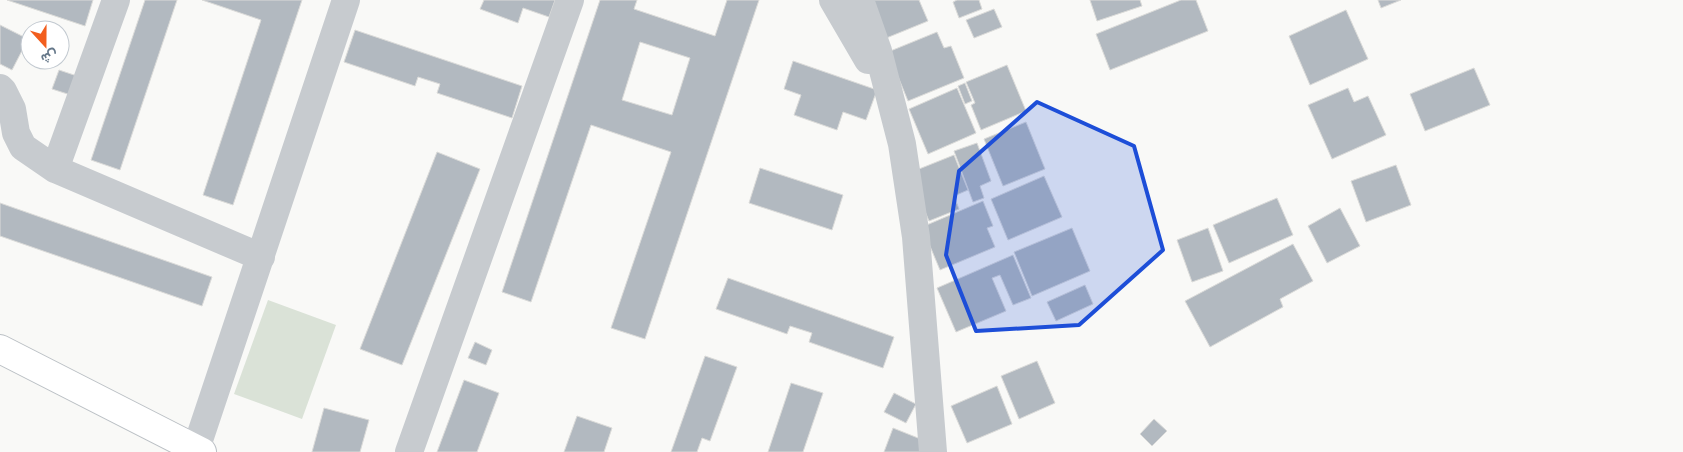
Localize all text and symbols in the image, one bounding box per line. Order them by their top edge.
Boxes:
north arrow [20,20,70,70]
text: ش [38,45,61,70]

